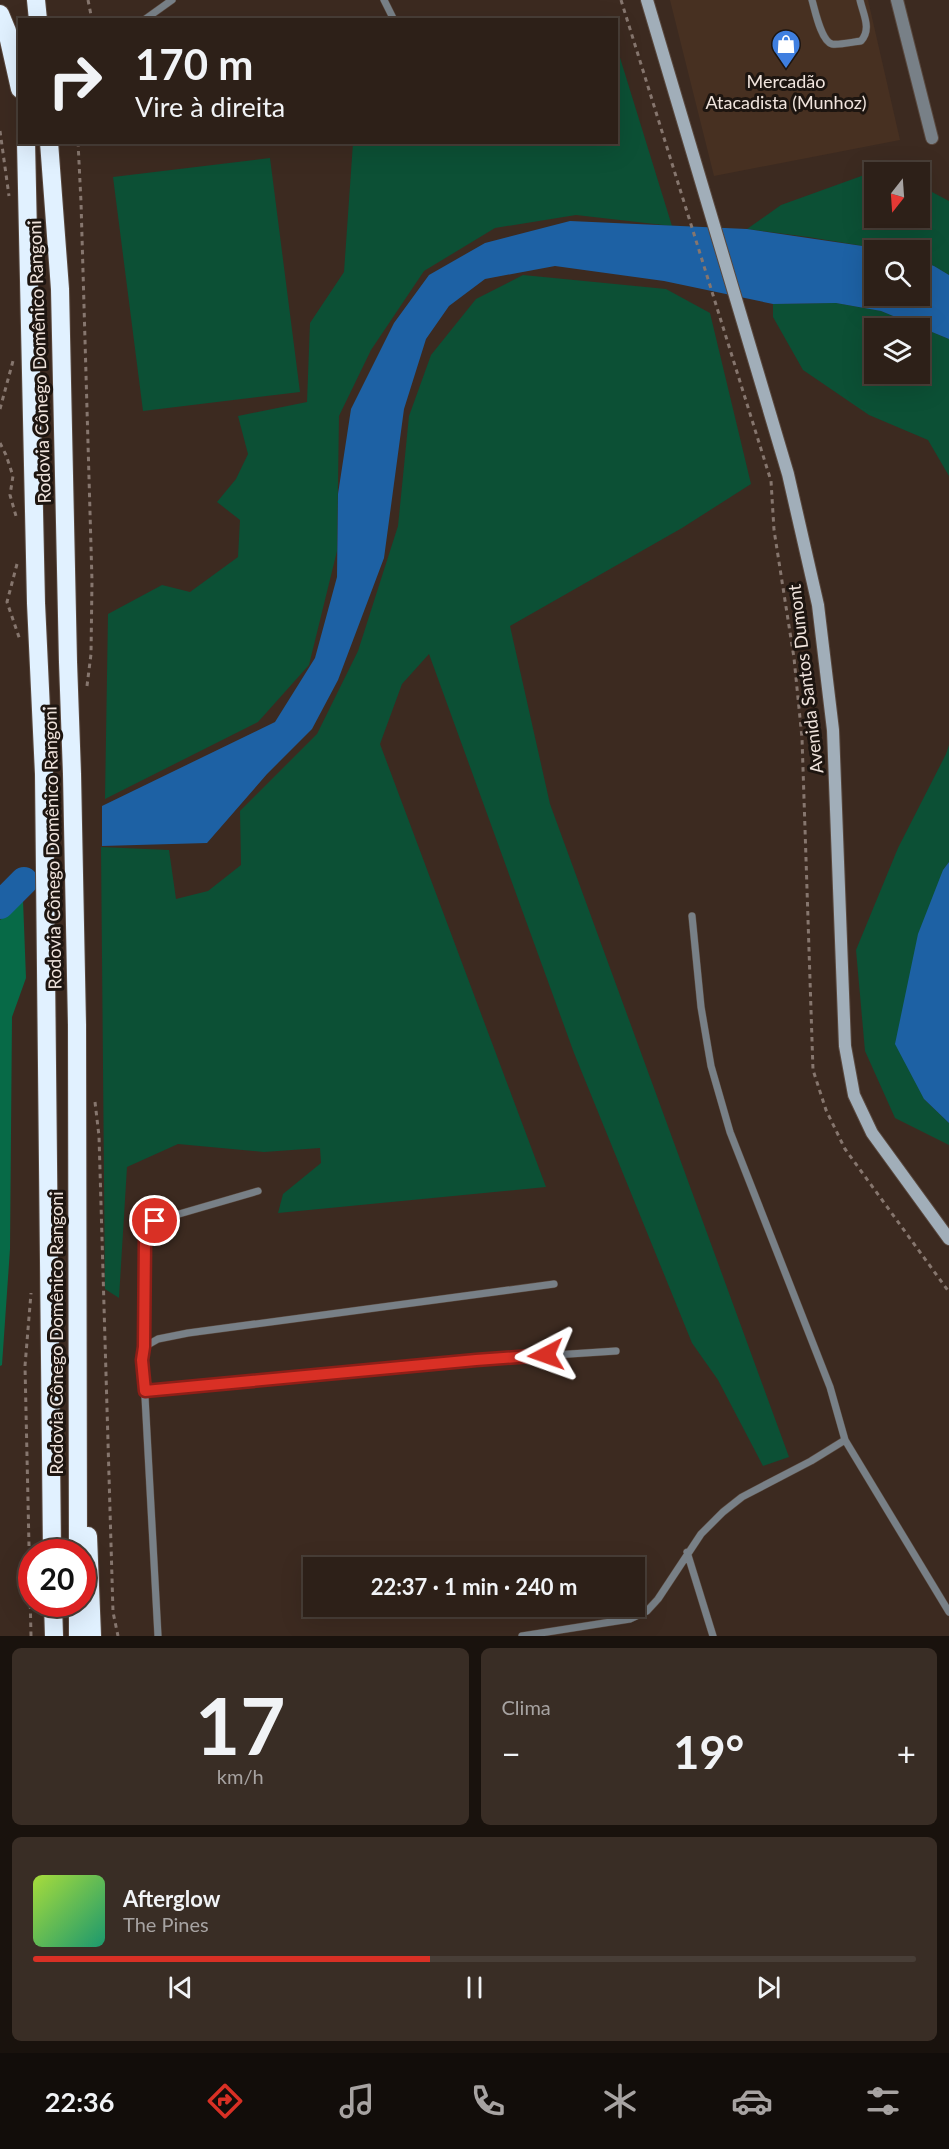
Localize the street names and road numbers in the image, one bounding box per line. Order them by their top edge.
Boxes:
street label: Rodovia Cônego Domênico Rangoni [23,220,55,504]
street label: Avenida Santos Dumont [782,583,828,775]
street label: Rodovia Cônego Domênico Rangoni [39,706,65,990]
street label: Rodovia Cônego Domênico Rangoni [45,1191,67,1475]

